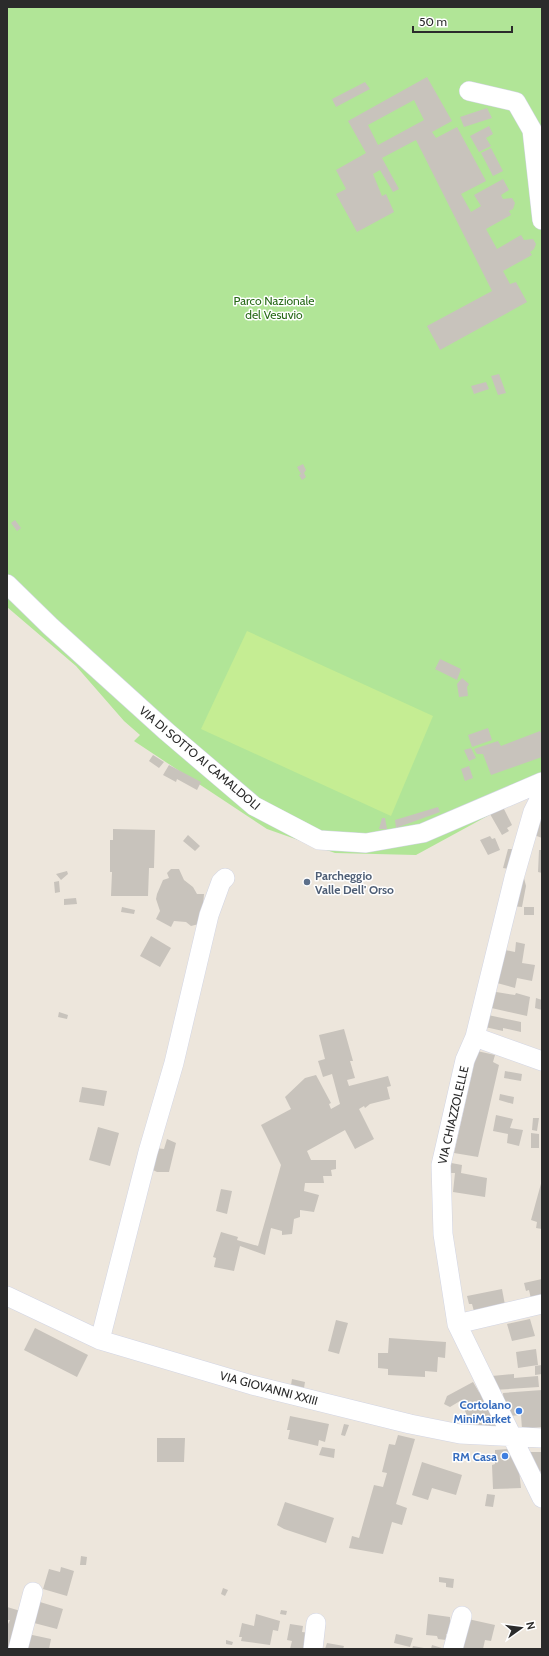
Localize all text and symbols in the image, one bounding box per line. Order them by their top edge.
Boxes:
scale bar [413,8,512,34]
text: 50 m [419,14,447,29]
park label: Parco Nazionale del Vesuvio [233,293,315,322]
street label: VIA DI SOTTO AI CAMALDOLI [136,703,264,813]
place label: Parcheggio Valle Dell' Orso [315,868,394,897]
marker: Parcheggio Valle Dell' Orso [302,877,312,887]
street label: VIA CHIAZZOLELLE [434,1064,472,1166]
street label: VIA GIOVANNI XXIII [218,1368,320,1408]
place label: Cortolano MiniMarket [453,1397,511,1426]
marker: Cortolano MiniMarket [514,1406,524,1416]
place label: RM Casa [452,1449,497,1464]
marker: RM Casa [500,1451,510,1461]
north arrow [501,1608,541,1648]
text: N [523,1620,538,1631]

